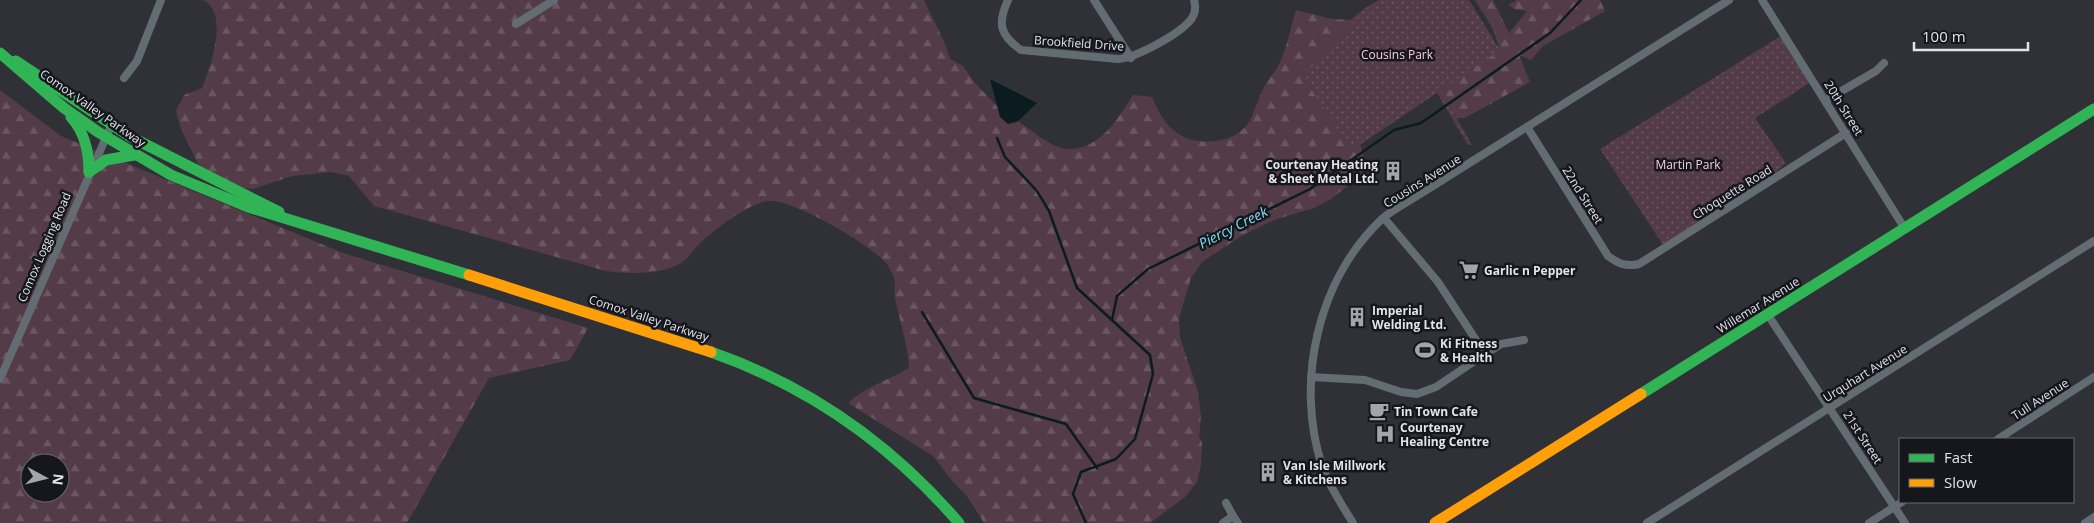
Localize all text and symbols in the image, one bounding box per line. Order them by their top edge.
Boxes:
scale bar [1914,20,2028,52]
text: 100 m [1922,26,1966,46]
street label: Brookfield Drive [1033,31,1125,55]
park label: Cousins Park [1361,46,1434,63]
street label: Comox Valley Parkway [37,65,150,151]
street label: 20th Street [1820,77,1868,139]
street label: Cousins Avenue [1380,150,1464,212]
place label: Courtenay Heating & Sheet Metal Ltd. [1265,156,1378,187]
park label: Martin Park [1655,156,1721,173]
building icon: Courtenay Heating & Sheet Metal Ltd. [1382,160,1404,182]
street label: Choquette Road [1689,161,1775,223]
street label: 22nd Street [1559,163,1607,227]
street label: Comox Logging Road [13,190,75,304]
water label: Piercy Creek [1195,201,1272,252]
supermarket icon: Garlic n Pepper [1458,259,1480,281]
place label: Garlic n Pepper [1484,262,1576,279]
street label: Willemar Avenue [1713,273,1803,337]
street label: Comox Valley Parkway [587,291,712,346]
place label: Imperial Welding Ltd. [1372,302,1446,333]
building icon: Imperial Welding Ltd. [1346,306,1368,328]
place label: Ki Fitness & Health [1440,335,1497,366]
sports icon: Ki Fitness & Health [1414,339,1436,361]
street label: Urquhart Avenue [1820,340,1911,406]
street label: Tull Avenue [2008,374,2072,424]
cafe icon: Tin Town Cafe [1368,400,1390,422]
place label: Tin Town Cafe [1394,403,1478,420]
street label: 21st Street [1839,407,1887,467]
place label: Courtenay Healing Centre [1400,419,1489,450]
hospital icon: Courtenay Healing Centre [1374,423,1396,445]
legend [1899,438,2074,503]
text: Fast [1944,447,1973,467]
north arrow [20,453,70,503]
place label: Van Isle Millwork & Kitchens [1283,457,1386,488]
building icon: Van Isle Millwork & Kitchens [1257,461,1279,483]
text: Slow [1944,472,1977,492]
text: N [48,473,69,486]

